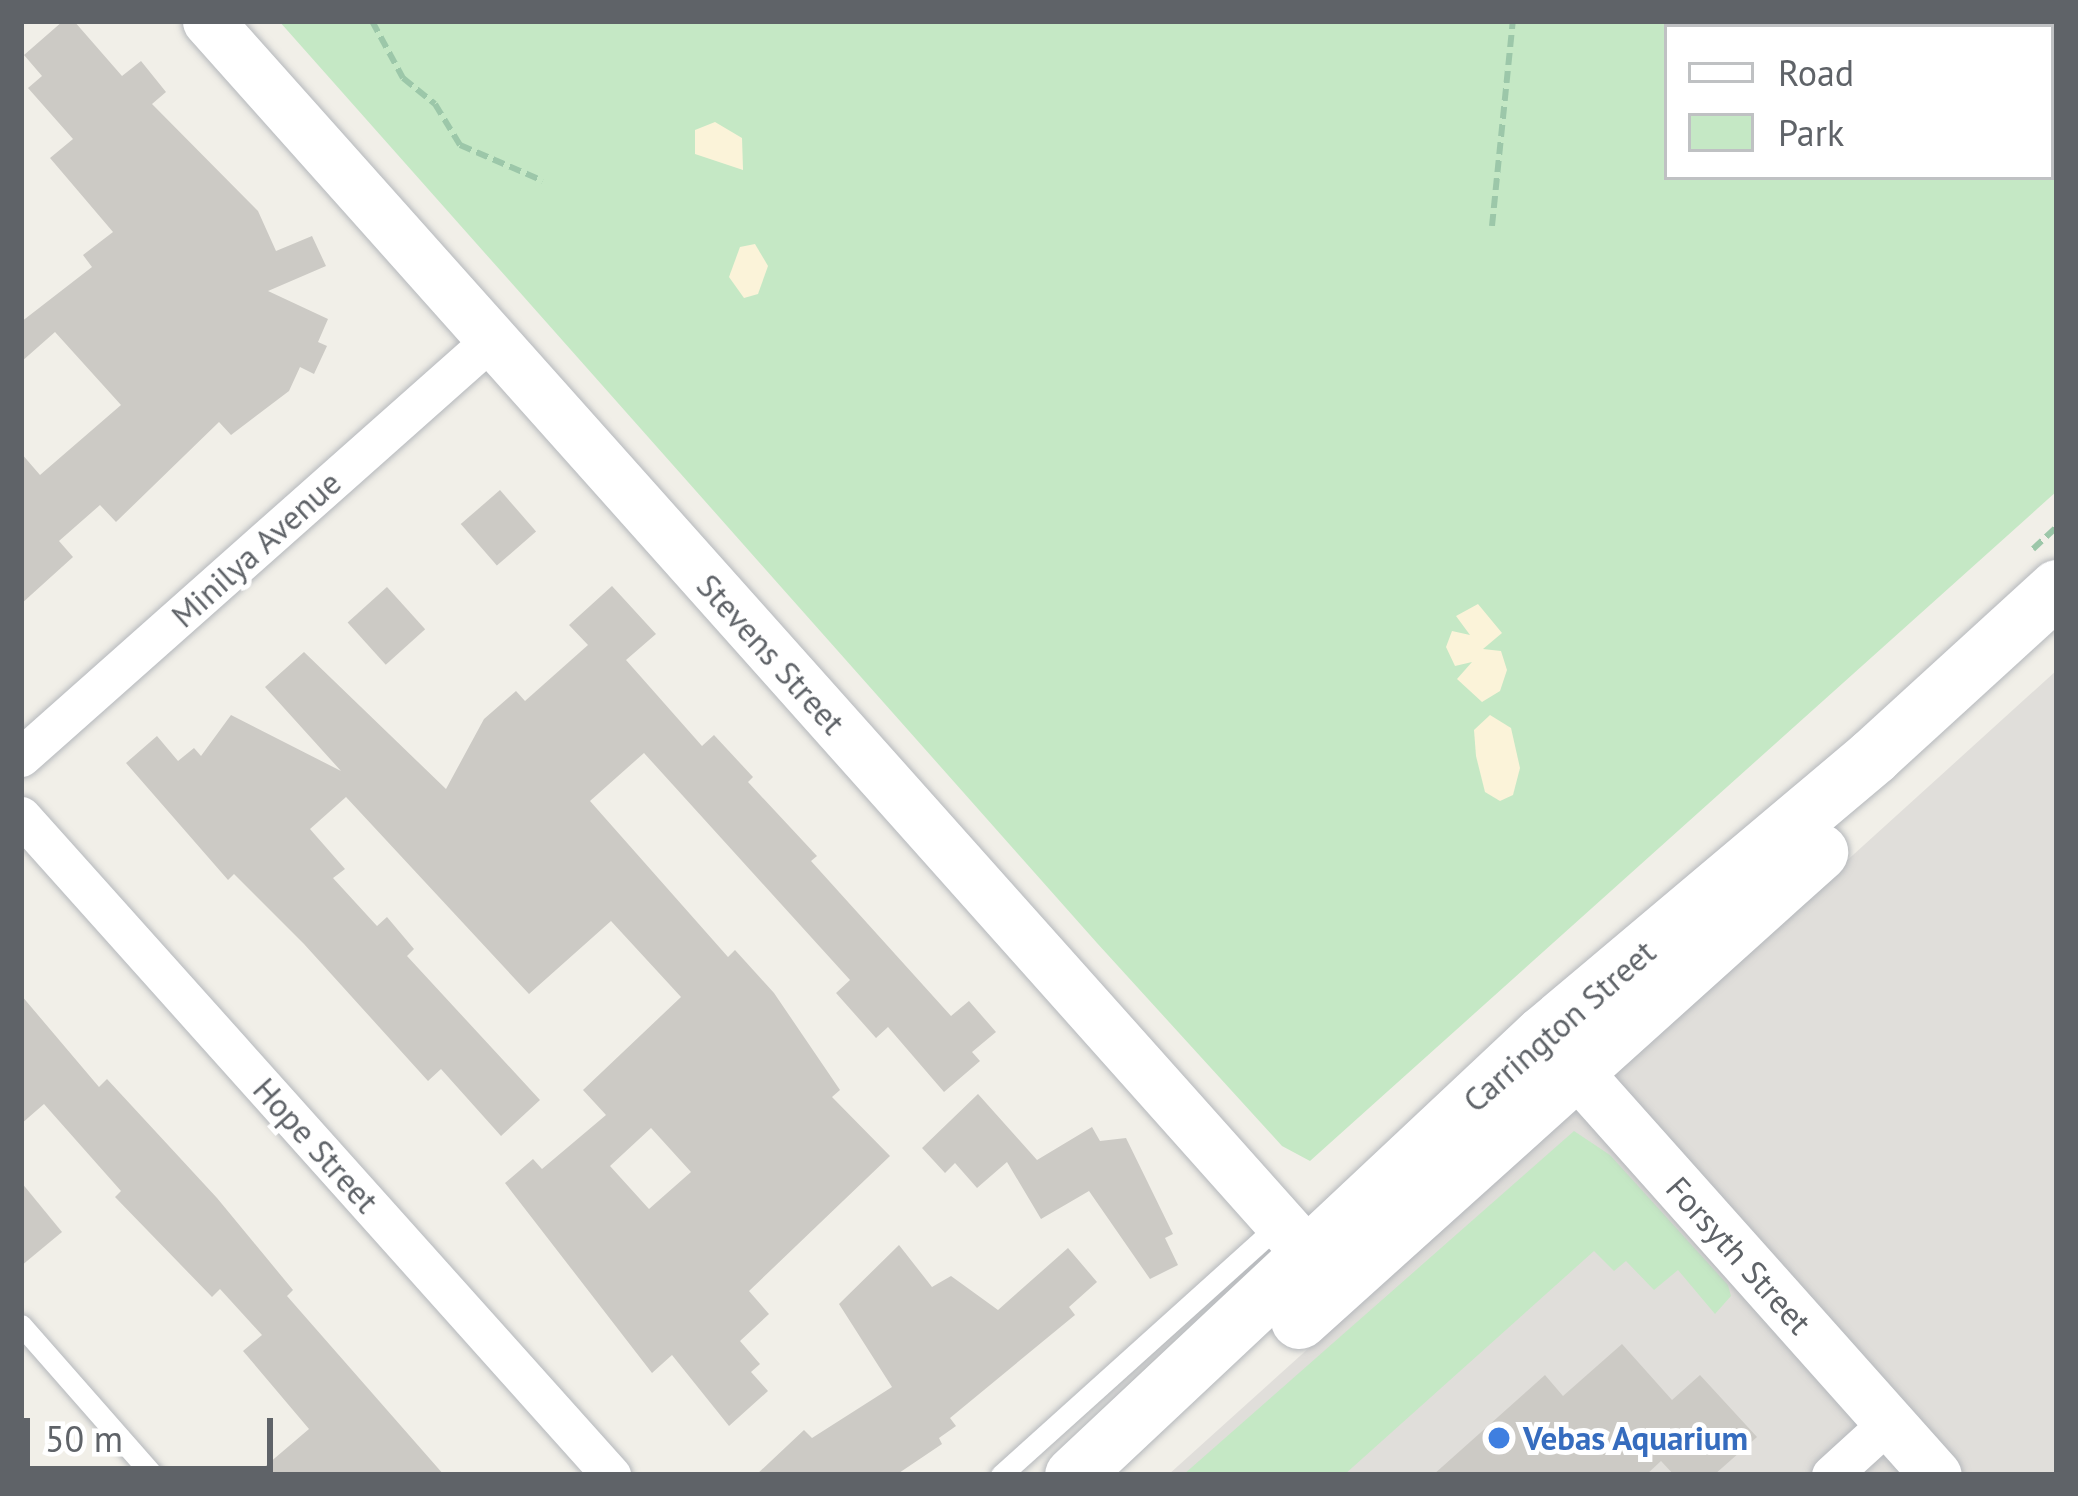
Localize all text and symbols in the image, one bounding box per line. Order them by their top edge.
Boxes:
legend [1664,24,2054,180]
text: Road [1778,49,1854,96]
text: Park [1778,109,1844,156]
street label: Minilya Avenue [163,462,349,636]
street label: Stevens Street [689,566,853,742]
street label: Carrington Street [1455,932,1663,1120]
street label: Hope Street [245,1069,387,1221]
street label: Forsyth Street [1658,1168,1820,1342]
scale bar [30,1394,279,1468]
text: 50 m [45,1415,123,1462]
place label: Vebas Aquarium [1523,1418,1749,1458]
marker: Vebas Aquarium [1486,1425,1512,1451]

